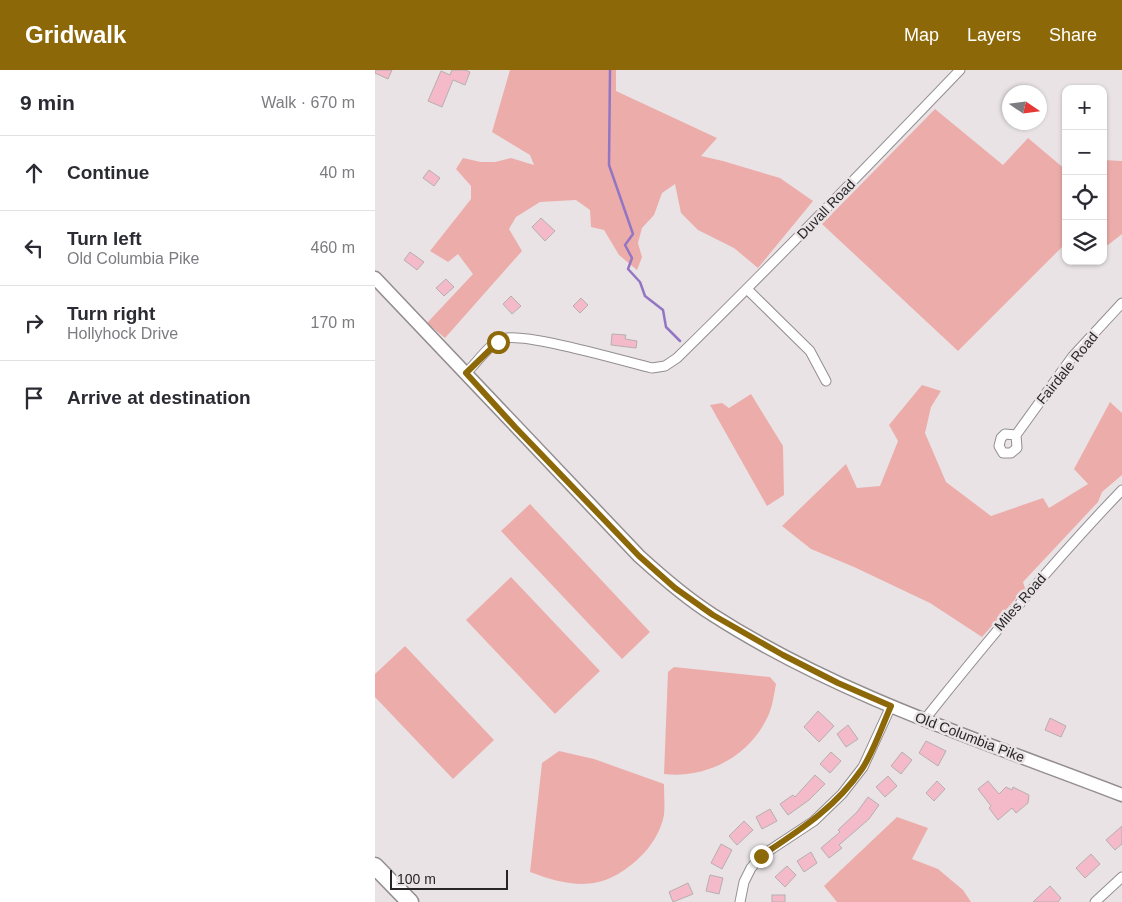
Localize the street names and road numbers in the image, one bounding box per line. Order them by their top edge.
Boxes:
street label: Duvall Road [794,176,858,242]
street label: Fairdale Road [1033,329,1101,407]
street label: Miles Road [991,570,1049,634]
street label: Old Columbia Pike [913,709,1027,765]

